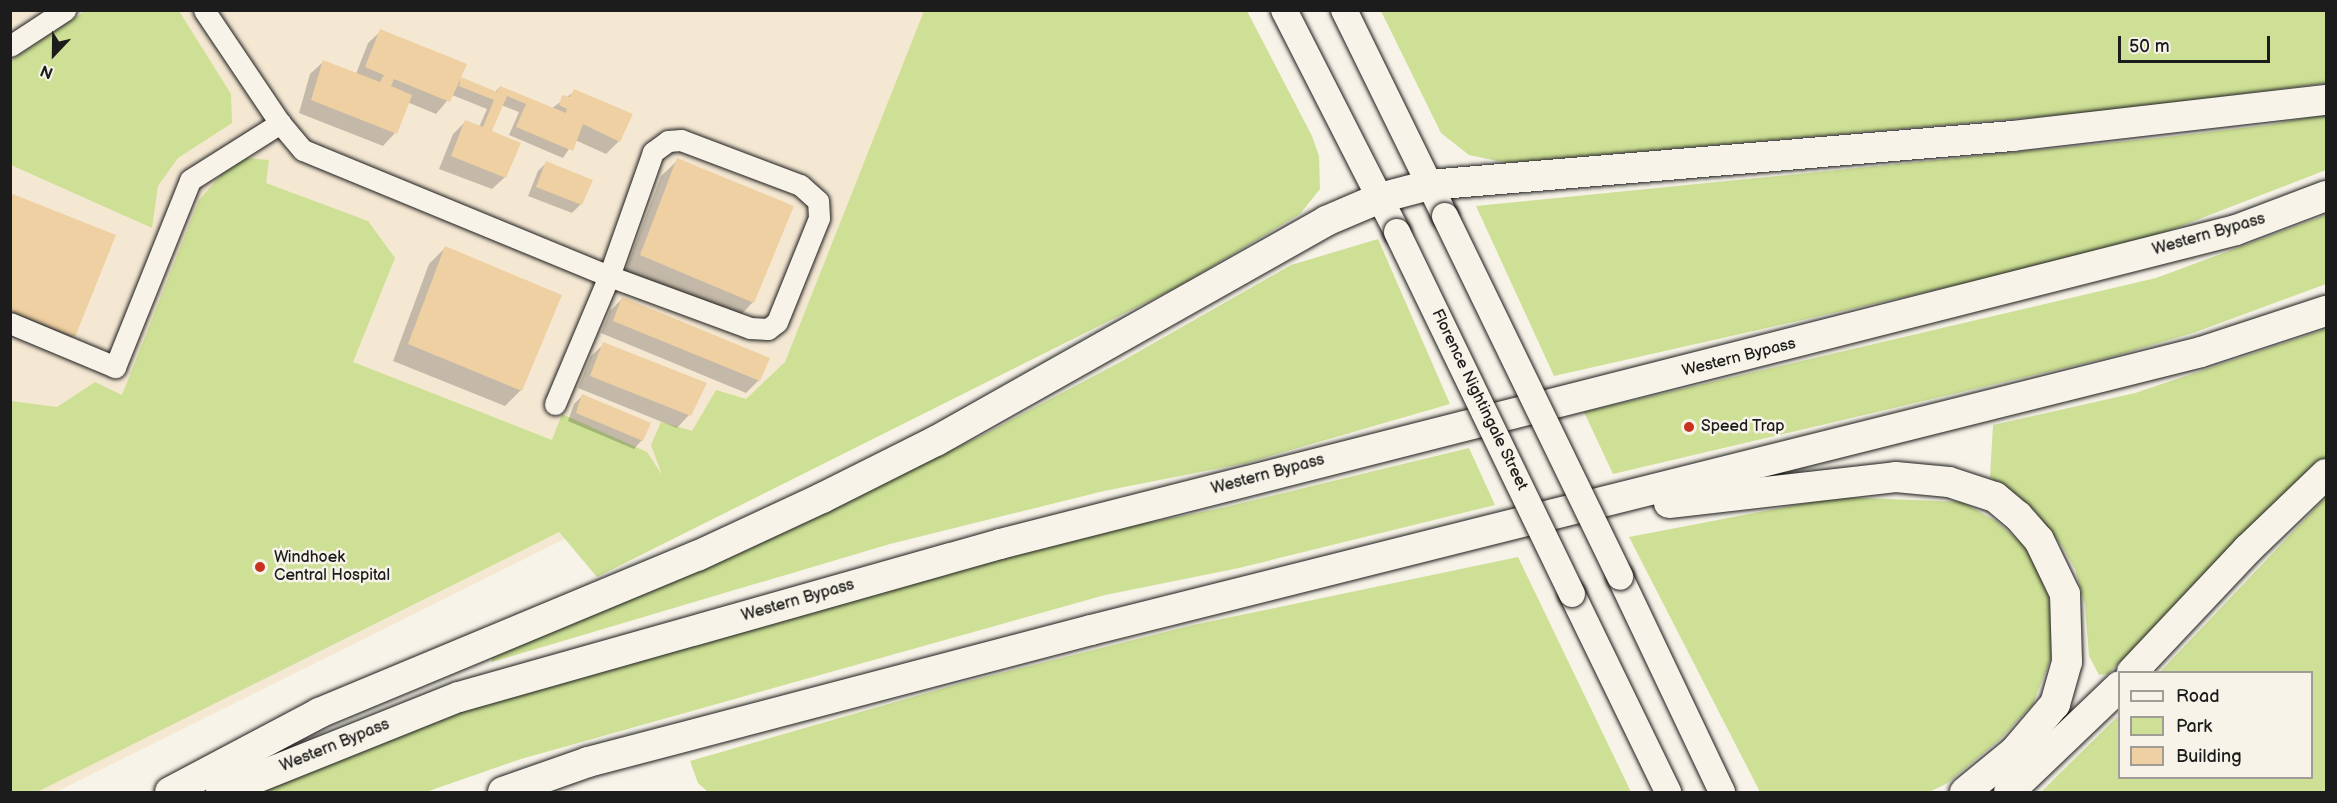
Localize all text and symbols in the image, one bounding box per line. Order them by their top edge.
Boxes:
north arrow [24,24,84,84]
scale bar [2121,24,2272,62]
text: 50 m [2129,36,2170,57]
text: N [38,60,56,82]
street label: Western Bypass [2150,210,2268,260]
street label: Florence Nightingale Street [1427,306,1531,494]
street label: Western Bypass [1680,335,1798,381]
place label: Speed Trap [1701,417,1785,437]
marker: Speed Trap [1682,420,1696,434]
street label: Western Bypass [1209,451,1327,499]
place label: Windhoek Central Hospital [274,548,390,586]
marker: Windhoek Central Hospital [251,558,269,576]
street label: Western Bypass [739,576,857,626]
legend [2118,671,2313,779]
text: Road [2176,686,2220,707]
street label: Western Bypass [277,715,393,777]
text: Park [2176,716,2212,737]
text: Building [2176,746,2242,767]

